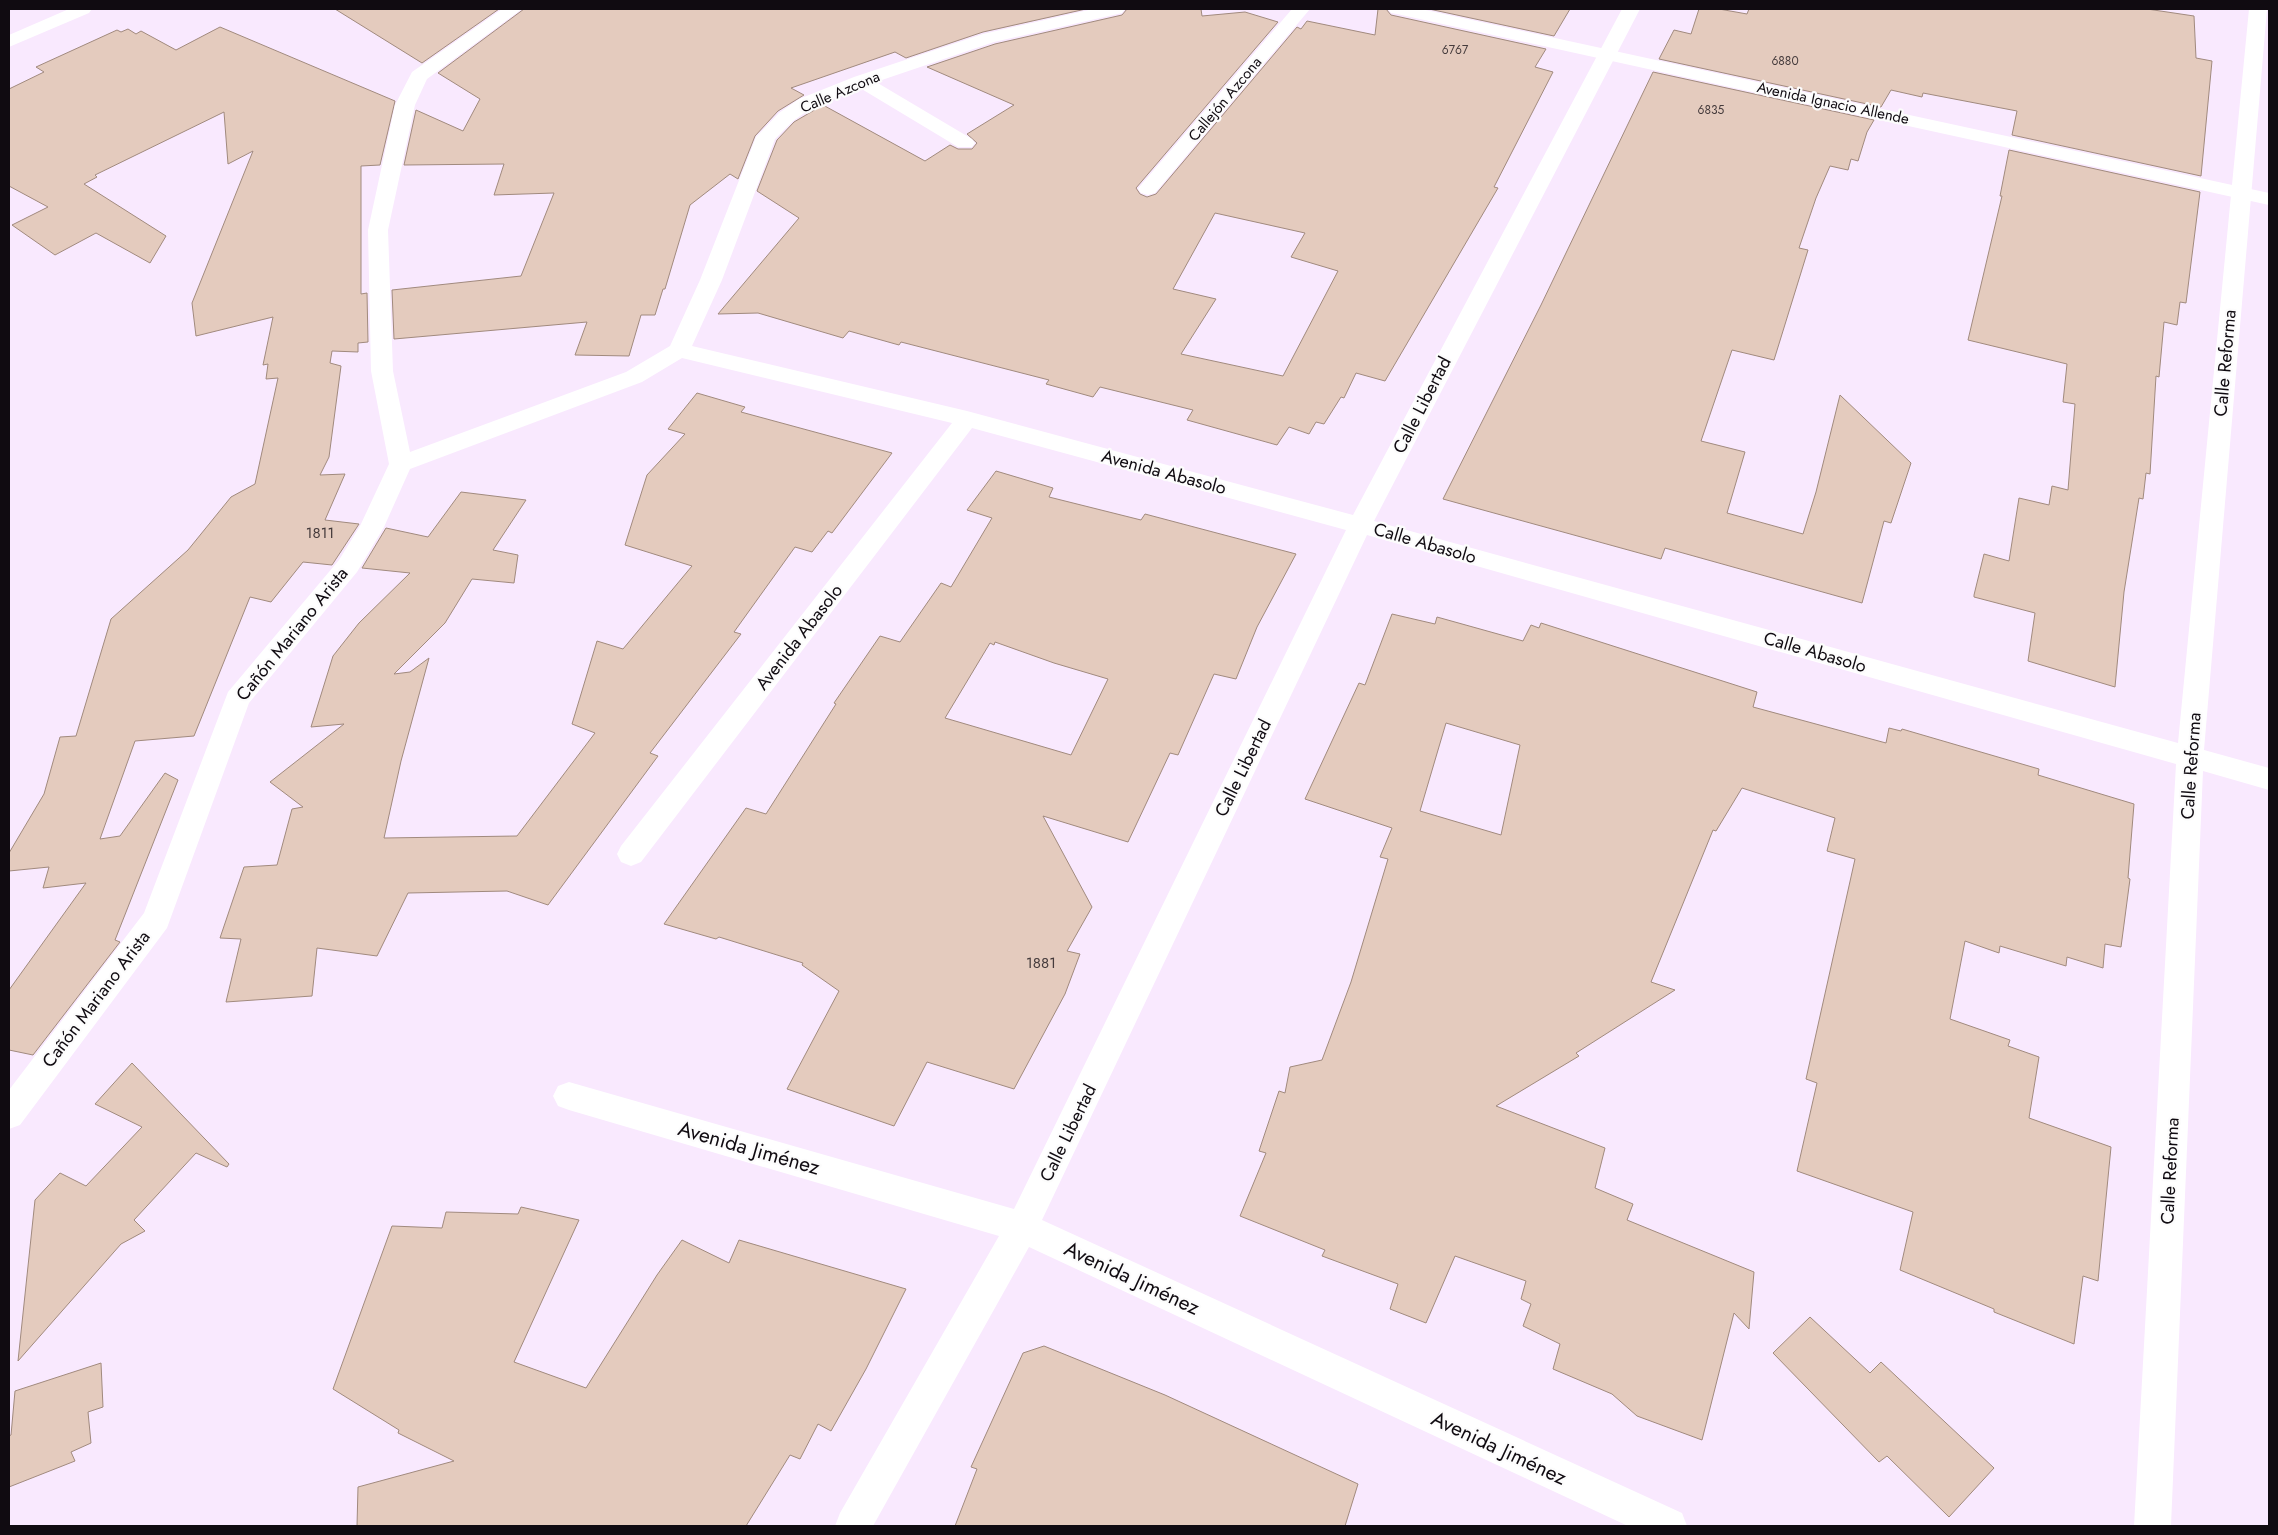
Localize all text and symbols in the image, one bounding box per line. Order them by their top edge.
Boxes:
house number: 6767 [1442,41,1469,59]
street label: Callejón Azcona [1183,52,1267,146]
house number: 6880 [1771,52,1799,70]
street label: Calle Azcona [797,65,883,119]
street label: Avenida Ignacio Allende [1755,76,1911,130]
house number: 6835 [1698,101,1725,119]
street label: Calle Reforma [2207,309,2243,417]
street label: Calle Libertad [1386,352,1458,458]
street label: Avenida Abasolo [1099,443,1229,501]
street label: Calle Abasolo [1371,516,1480,570]
house number: 1811 [306,522,334,544]
street label: Cañón Mariano Arista [230,562,354,706]
street label: Avenida Abasolo [749,578,849,696]
street label: Calle Abasolo [1761,625,1870,679]
street label: Calle Reforma [2174,712,2208,820]
street label: Calle Libertad [1208,715,1278,821]
street label: Cañón Mariano Arista [36,925,156,1073]
house number: 1881 [1026,952,1056,974]
street label: Calle Libertad [1033,1080,1103,1186]
street label: Avenida Jiménez [675,1113,824,1183]
street label: Calle Reforma [2154,1117,2186,1225]
street label: Avenida Jiménez [1059,1233,1205,1323]
street label: Avenida Jiménez [1426,1403,1572,1493]

